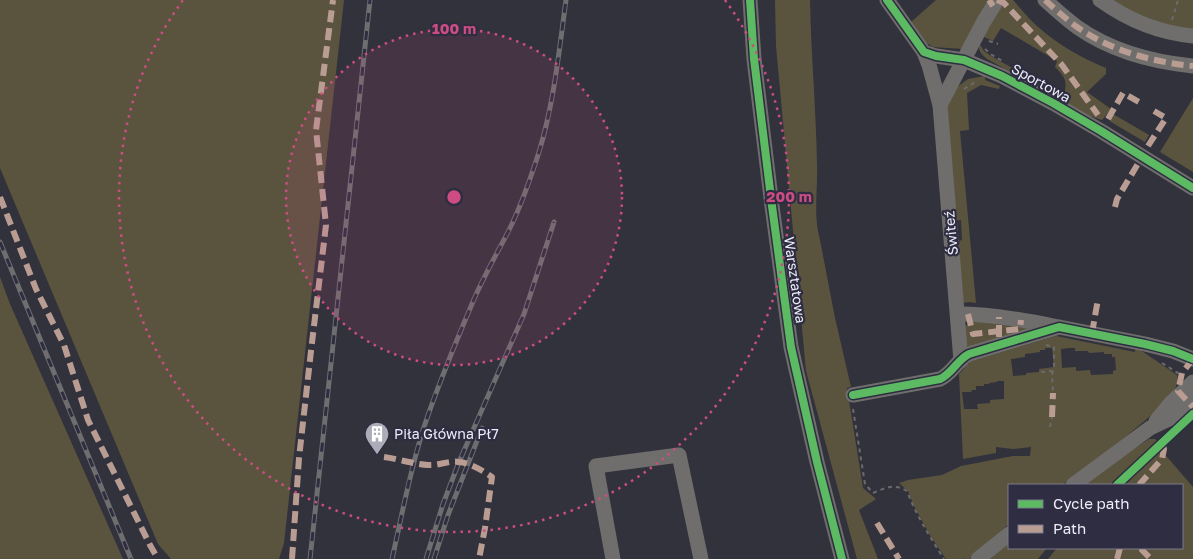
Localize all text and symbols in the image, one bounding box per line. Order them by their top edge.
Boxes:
text: 100 m [432,19,476,37]
street label: Sportowa [1009,59,1074,106]
text: 200 m [766,187,812,205]
centre of rings [445,188,463,206]
street label: Świteź [940,210,961,256]
street label: Warsztatowa [781,236,810,324]
building icon: Piła Główna Pł7 [364,421,390,455]
place label: Piła Główna Pł7 [394,425,499,442]
legend [1008,484,1183,549]
text: Cycle path [1053,494,1129,512]
text: Path [1053,519,1086,537]

